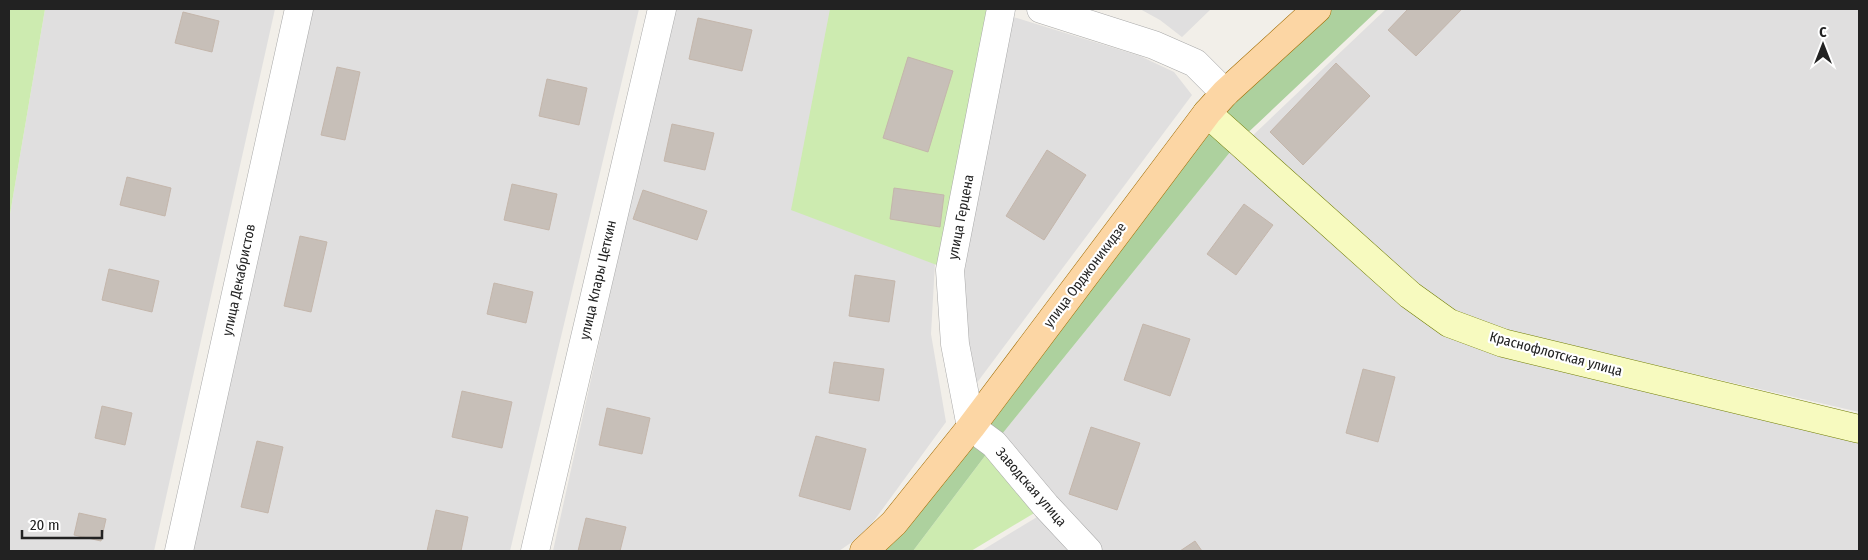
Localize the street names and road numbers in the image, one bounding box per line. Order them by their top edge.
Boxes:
street label: улица Герцена [944,173,978,261]
street label: улица Клары Цеткин [576,219,620,341]
street label: улица Орджоникидзе [1040,219,1130,331]
street label: улица Декабристов [219,222,259,338]
street label: Краснофлотская улица [1488,328,1624,380]
street label: Заводская улица [992,444,1070,530]

